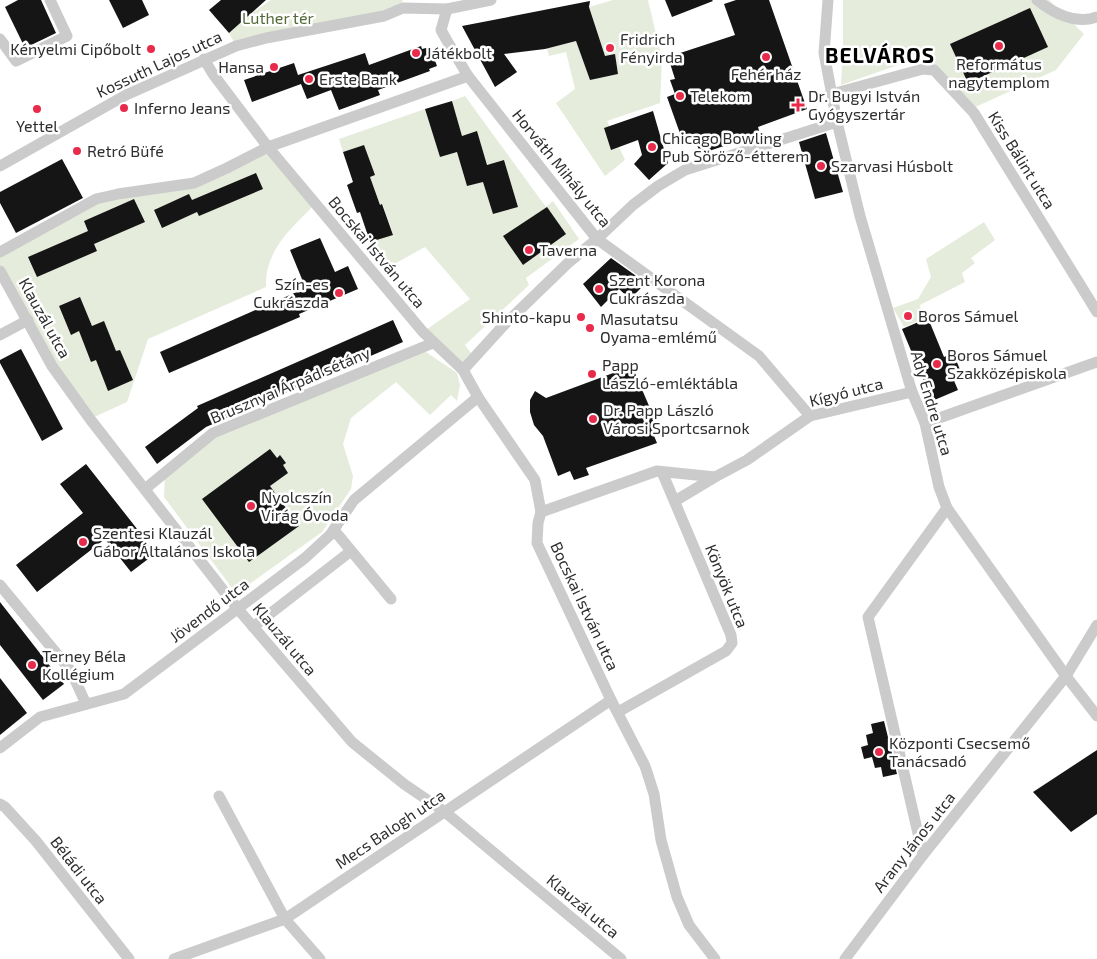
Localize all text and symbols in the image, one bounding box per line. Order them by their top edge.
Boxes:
park label: Luther tér [242,8,314,27]
street label: Kossuth Lajos utca [93,26,225,102]
place label: Fridrich Fényirda [620,29,683,66]
place label: Kényelmi Cipőbolt [10,39,141,58]
marker: Református nagytemplom [993,40,1005,52]
marker: Fridrich Fényirda [604,42,616,54]
district label: BELVÁROS [825,42,935,67]
marker: Kényelmi Cipőbolt [145,43,157,55]
place label: Játékbolt [426,43,492,62]
marker: Játékbolt [410,47,422,59]
marker: Fehér ház [760,51,772,63]
place label: Református nagytemplom [948,54,1050,91]
place label: Hansa [218,57,264,76]
marker: Hansa [268,61,280,73]
place label: Fehér ház [731,64,801,83]
place label: Erste Bank [319,69,397,88]
marker: Erste Bank [303,73,315,85]
place label: Telekom [690,86,750,105]
place label: Dr. Bugyi István Gyógyszertár [808,86,920,123]
marker: Telekom [674,90,686,102]
place label: Inferno Jeans [134,98,230,117]
marker: Dr. Bugyi István Gyógyszertár [792,99,804,111]
marker: Inferno Jeans [118,102,130,114]
marker: Yettel [31,103,43,115]
street label: Horváth Mihály utca [509,105,616,231]
street label: Kiss Bálint utca [985,107,1060,212]
place label: Yettel [16,116,58,135]
place label: Chicago Bowling Pub Söröző-étterem [662,128,809,165]
place label: Retró Büfé [87,141,164,160]
marker: Chicago Bowling Pub Söröző-étterem [646,141,658,153]
marker: Retró Büfé [71,145,83,157]
place label: Szarvasi Húsbolt [831,156,953,175]
marker: Szarvasi Húsbolt [815,160,827,172]
street label: Bocskai István utca [325,192,430,311]
place label: Taverna [539,240,597,259]
marker: Taverna [523,244,535,256]
place label: Szent Korona Cukrászda [609,270,705,307]
street label: Klauzál utca [16,274,75,361]
place label: Szín-es Cukrászda [253,274,329,311]
marker: Szent Korona Cukrászda [593,283,605,295]
marker: Szín-es Cukrászda [333,287,345,299]
place label: Boros Sámuel [918,306,1018,325]
place label: Shinto-kapu [482,307,571,326]
place label: Masutatsu Oyama-emlémű [600,309,717,346]
marker: Boros Sámuel [902,310,914,322]
marker: Shinto-kapu [575,311,587,323]
marker: Masutatsu Oyama-emlémű [584,322,596,334]
street label: Brusznyai Árpád sétány [207,342,373,427]
place label: Boros Sámuel Szakközépiskola [947,345,1067,382]
street label: Ady Endre utca [908,348,957,457]
place label: Papp László-emléktábla [602,355,738,392]
marker: Boros Sámuel Szakközépiskola [931,358,943,370]
marker: Papp László-emléktábla [586,368,598,380]
street label: Kígyó utca [807,373,885,410]
place label: Dr. Papp László Városi Sportcsarnok [603,400,750,437]
marker: Dr. Papp László Városi Sportcsarnok [587,413,599,425]
place label: Nyolcszín Virág Óvoda [261,487,349,524]
marker: Nyolcszín Virág Óvoda [245,500,257,512]
place label: Szentesi Klauzál Gábor Általános Iskola [93,523,255,560]
marker: Szentesi Klauzál Gábor Általános Iskola [77,536,89,548]
street label: Bocskai István utca [547,538,624,673]
street label: Könyök utca [702,541,753,630]
street label: Jövendő utca [165,574,252,646]
street label: Klauzál utca [250,599,321,679]
place label: Terney Béla Kollégium [42,646,126,683]
marker: Terney Béla Kollégium [26,659,38,671]
place label: Központi Csecsemő Tanácsadó [889,733,1030,770]
marker: Központi Csecsemő Tanácsadó [873,746,885,758]
street label: Mecs Balogh utca [331,785,448,872]
street label: Arany János utca [869,788,959,896]
street label: Béládi utca [47,832,112,907]
street label: Klauzál utca [543,870,623,941]

